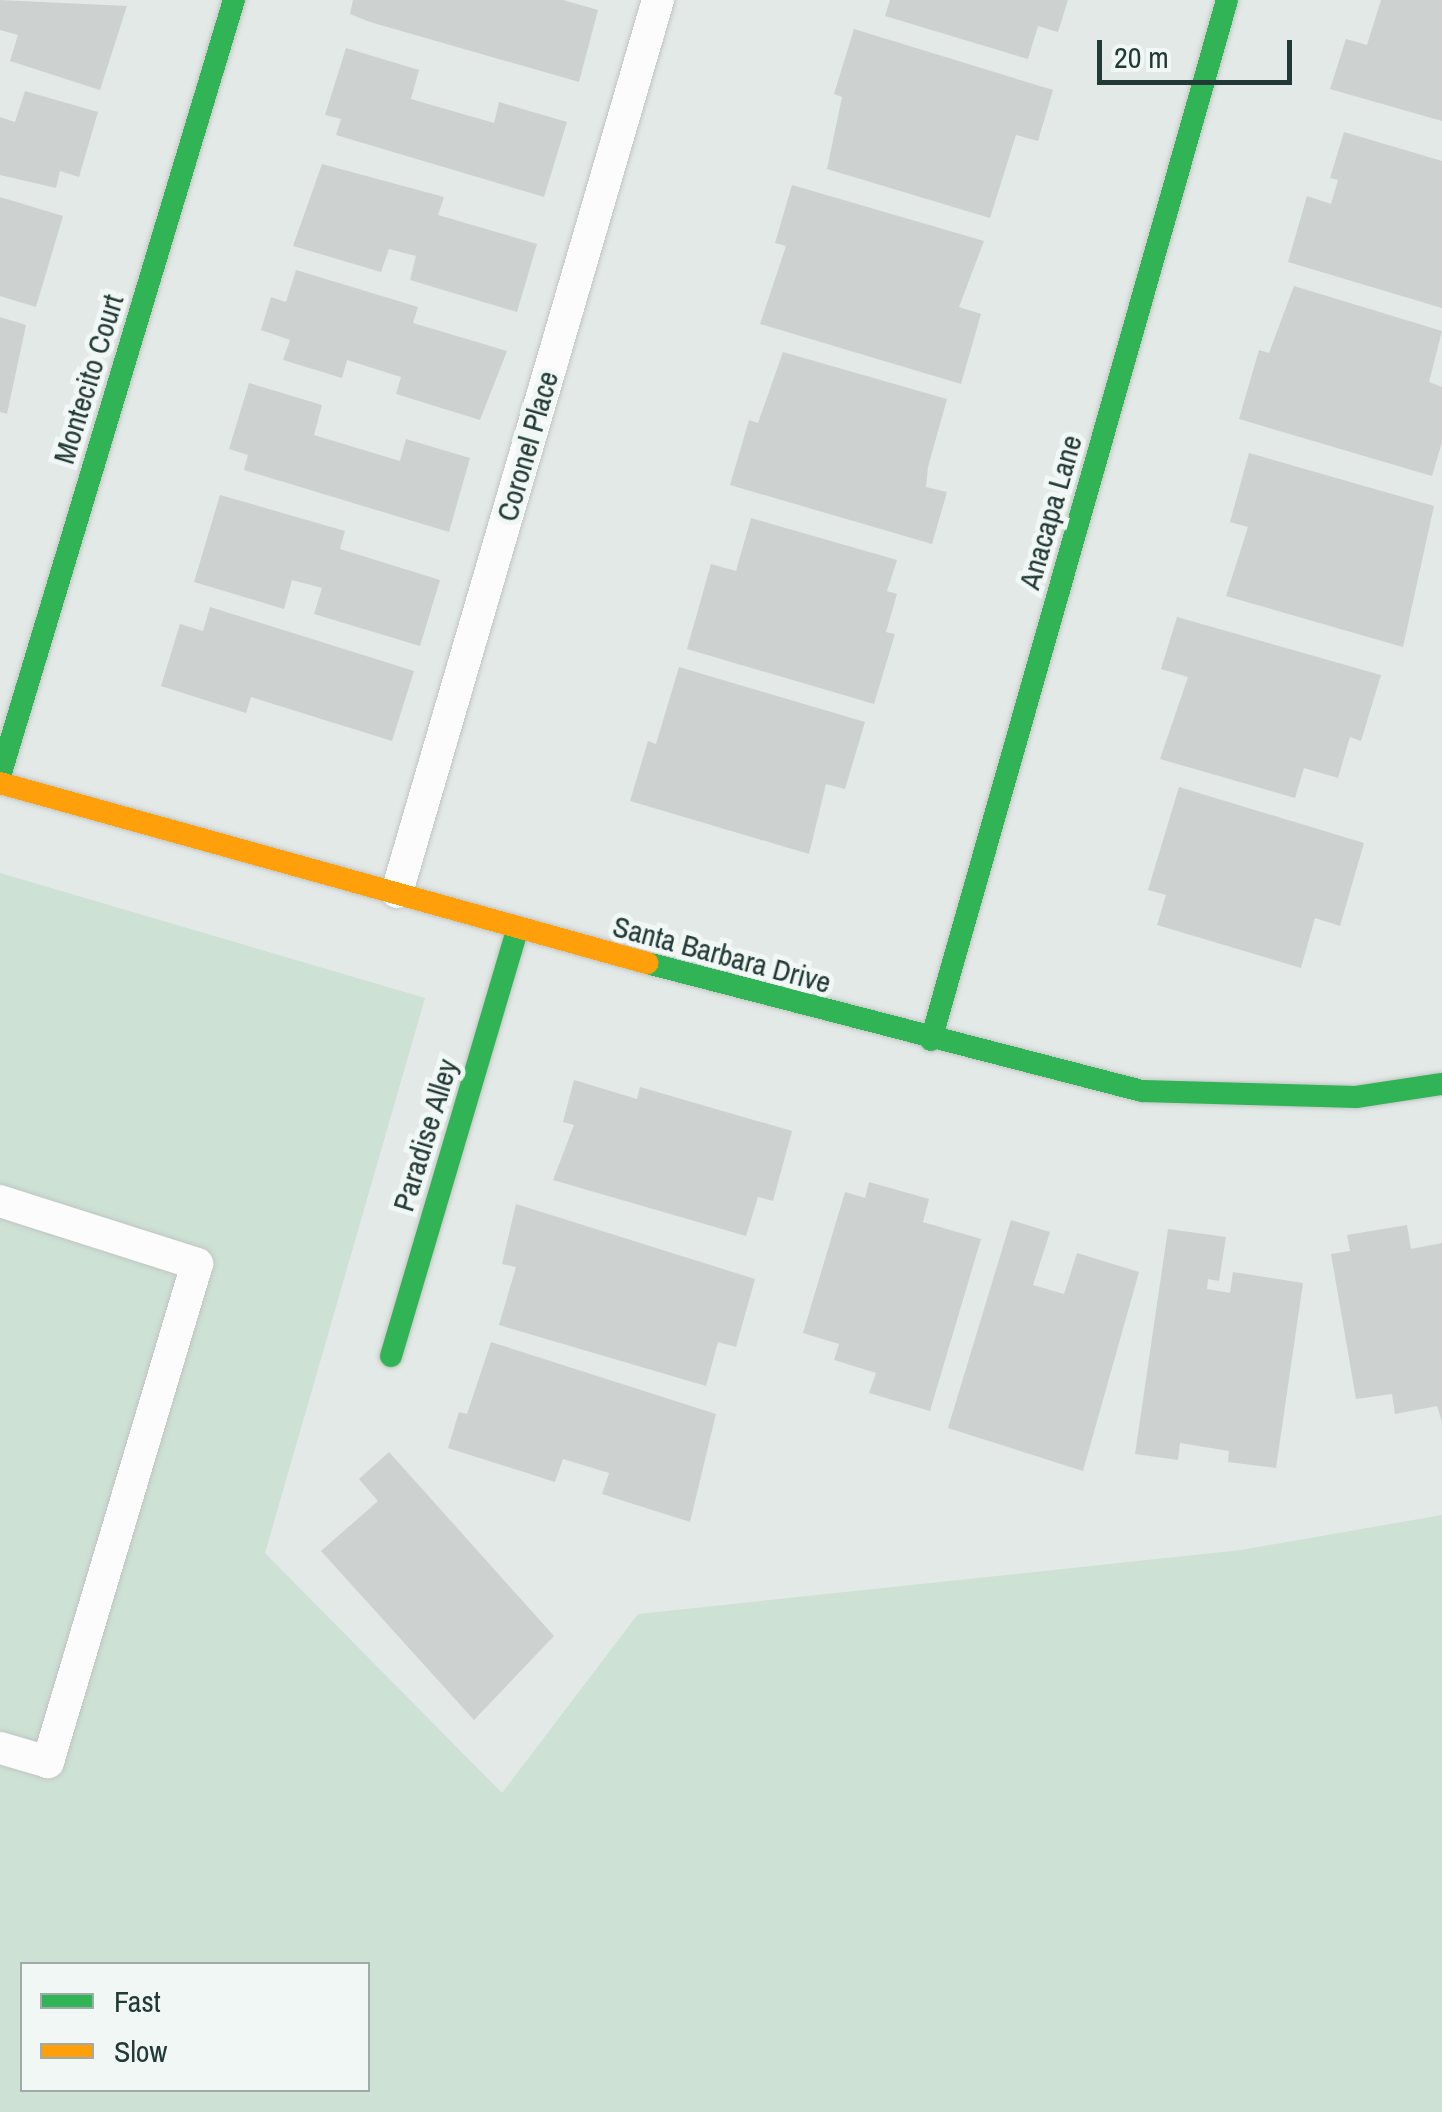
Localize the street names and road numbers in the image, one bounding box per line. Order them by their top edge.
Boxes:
street label: Montecito Court [45,290,131,468]
street label: Coronel Place [488,367,566,525]
street label: Anacapa Lane [1011,431,1089,593]
street label: Santa Barbara Drive [609,908,835,1000]
street label: Paradise Alley [385,1054,465,1216]

